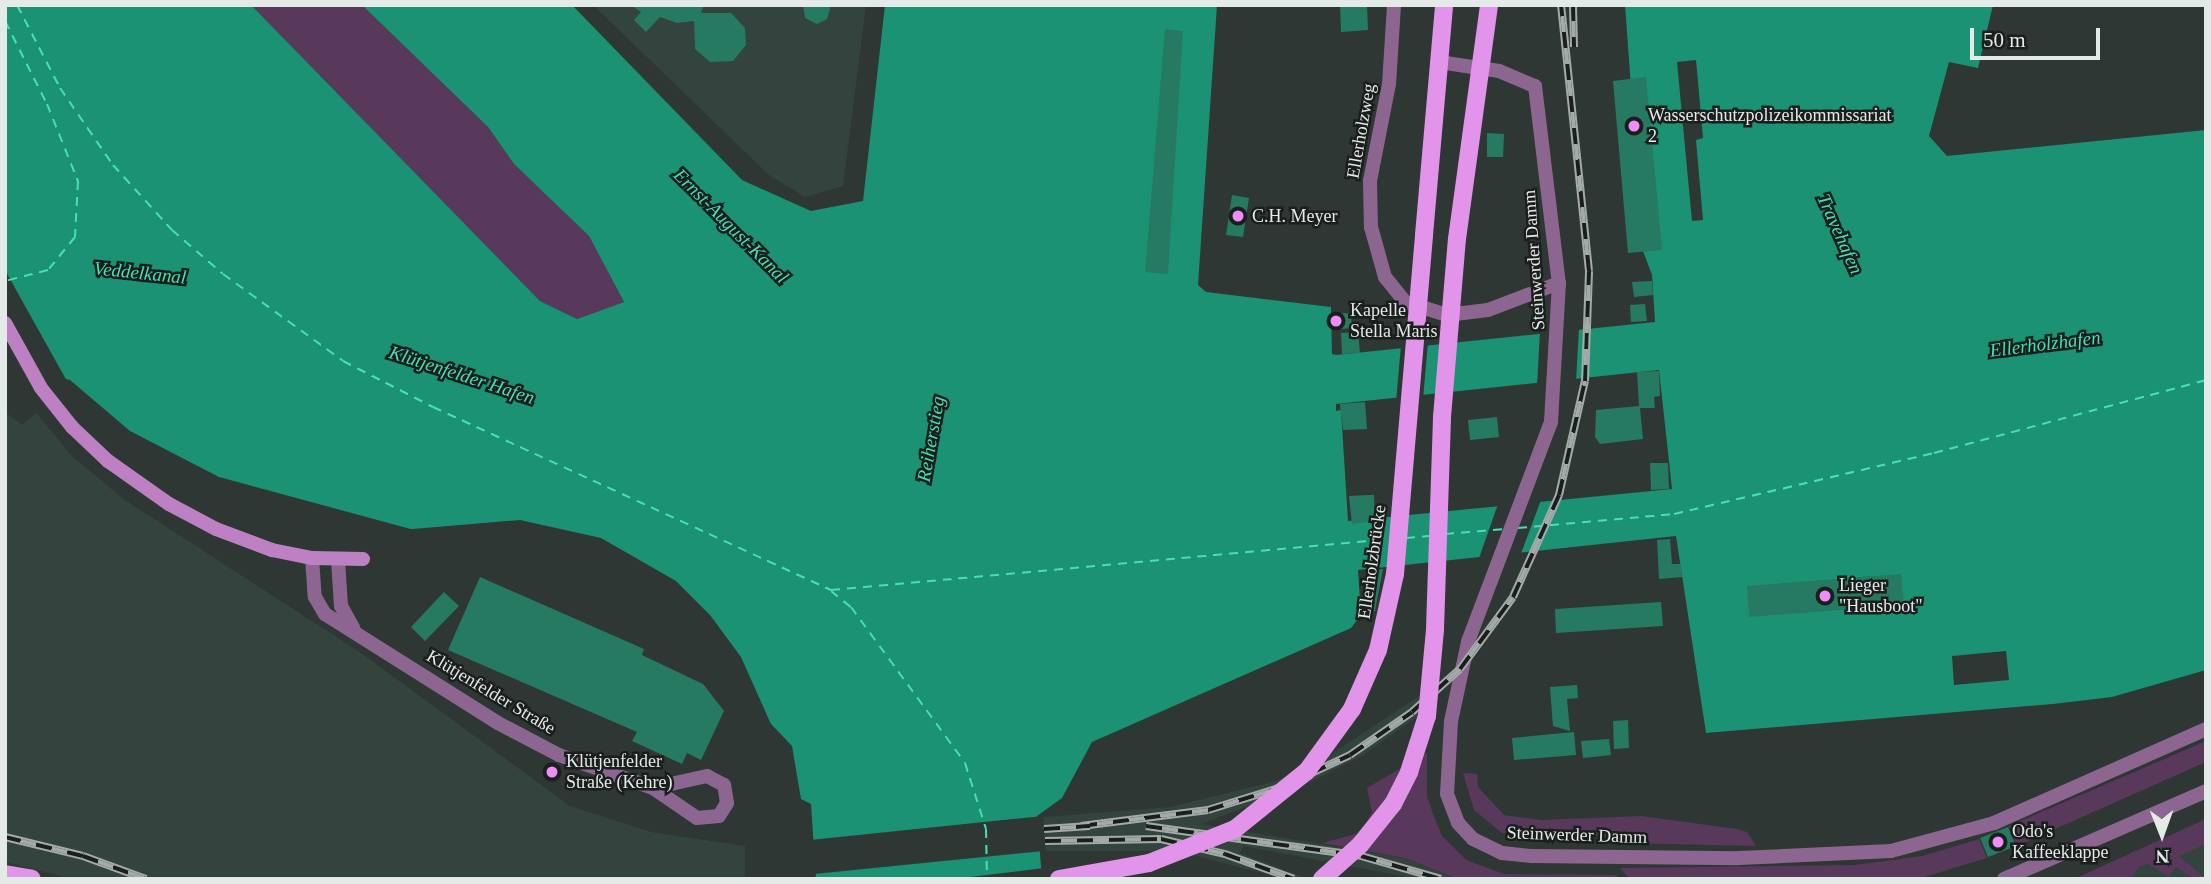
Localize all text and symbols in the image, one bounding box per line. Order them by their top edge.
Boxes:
scale bar [1973,14,2102,58]
text: 50 m [1983,28,2026,52]
street label: Ellerholzweg [1342,82,1380,180]
place label: Wasserschutzpolizeikommissariat 2 [1648,105,1891,148]
marker: Wasserschutzpolizeikommissariat 2 [1626,118,1642,134]
water label: Ernst-August-Kanal [669,164,793,288]
street label: Steinwerder Damm [1518,189,1550,331]
water label: Travehafen [1812,190,1868,278]
place label: C.H. Meyer [1252,205,1337,227]
marker: C.H. Meyer [1230,208,1246,224]
water label: Veddelkanal [93,257,187,289]
place label: Kapelle Stella Maris [1350,300,1437,342]
marker: Kapelle Stella Maris [1328,313,1344,329]
water label: Ellerholzhafen [1988,326,2102,362]
water label: Klütjenfelder Hafen [386,341,538,409]
water label: Reiherstieg [912,394,950,484]
street label: Ellerholzbrücke [1353,504,1391,620]
place label: Lieger "Hausboot" [1839,575,1923,618]
marker: Lieger "Hausboot" [1817,588,1833,604]
street label: Klütjenfelder Straße [423,645,559,739]
place label: Klütjenfelder Straße (Kehre) [566,751,672,794]
marker: Klütjenfelder Straße (Kehre) [544,764,560,780]
north arrow [2127,800,2197,870]
place label: Odo's Kaffeeklappe [2012,821,2109,864]
street label: Steinwerder Damm [1506,822,1648,848]
marker: Odo's Kaffeeklappe [1990,834,2006,850]
text: N [2155,846,2169,867]

